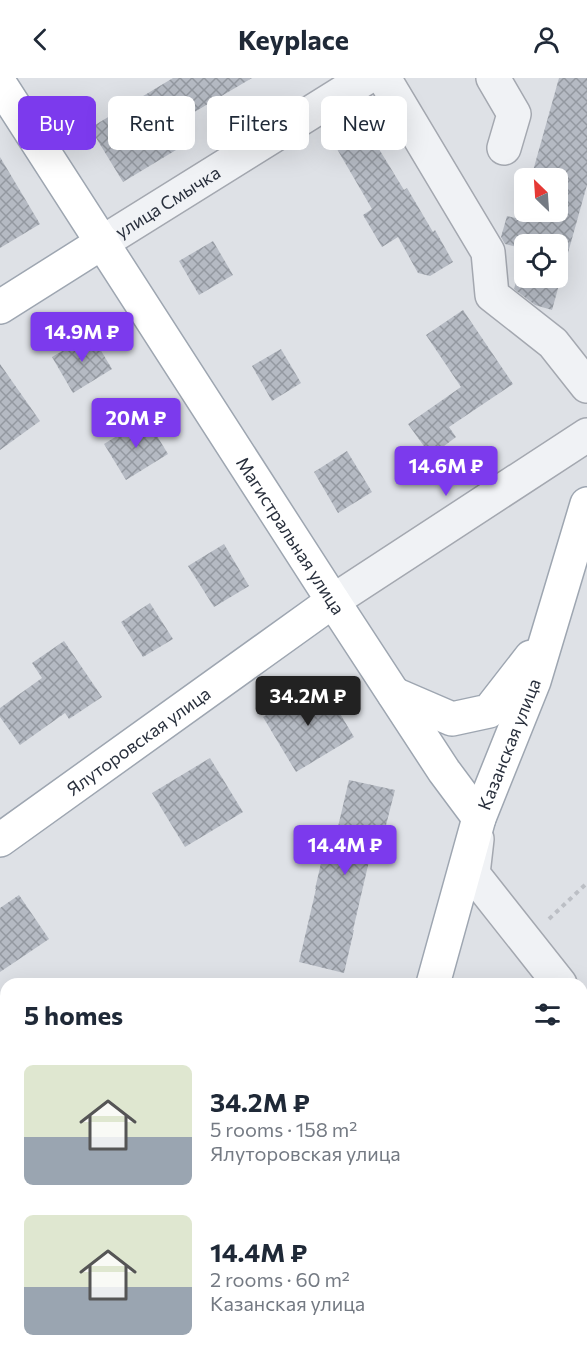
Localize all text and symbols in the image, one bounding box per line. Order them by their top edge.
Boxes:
icon: back [24,23,57,56]
text: Keyplace [238,23,349,56]
icon: person [530,23,563,56]
chip: Buy [18,96,96,150]
chip: Rent [108,96,195,150]
chip: Filters [207,96,309,150]
chip: New [321,96,407,150]
street label: улица Смычка [111,161,224,243]
north arrow [514,168,568,222]
map controls [514,168,568,288]
button: locate [514,234,568,288]
pin: 14.9M ₽ [27,312,137,363]
text: 14.9M ₽ [45,319,119,343]
pin: 20M ₽ [94,398,178,449]
text: 20M ₽ [106,405,166,429]
pin: 14.6M ₽ [391,446,501,497]
street label: Магистральная улица [232,452,350,619]
text: 14.6M ₽ [409,453,483,477]
street label: Казанская улица [472,675,545,813]
pin: 34.2M ₽ [253,676,363,727]
street label: Ялуторовская улица [62,682,214,800]
text: 34.2M ₽ [270,683,346,707]
pin: 14.4M ₽ [290,825,400,876]
text: 14.4M ₽ [308,832,382,856]
icon: filters [531,998,564,1031]
text: 5 homes [24,999,123,1030]
text: 34.2M ₽ [210,1086,310,1117]
icon: home [72,1089,144,1161]
text: 5 rooms · 158 m² [210,1117,357,1141]
text: Ялуторовская улица [210,1141,401,1165]
text: 14.4M ₽ [210,1236,307,1267]
icon: home [72,1239,144,1311]
text: 2 rooms · 60 m² [210,1267,350,1291]
text: Казанская улица [210,1291,365,1315]

